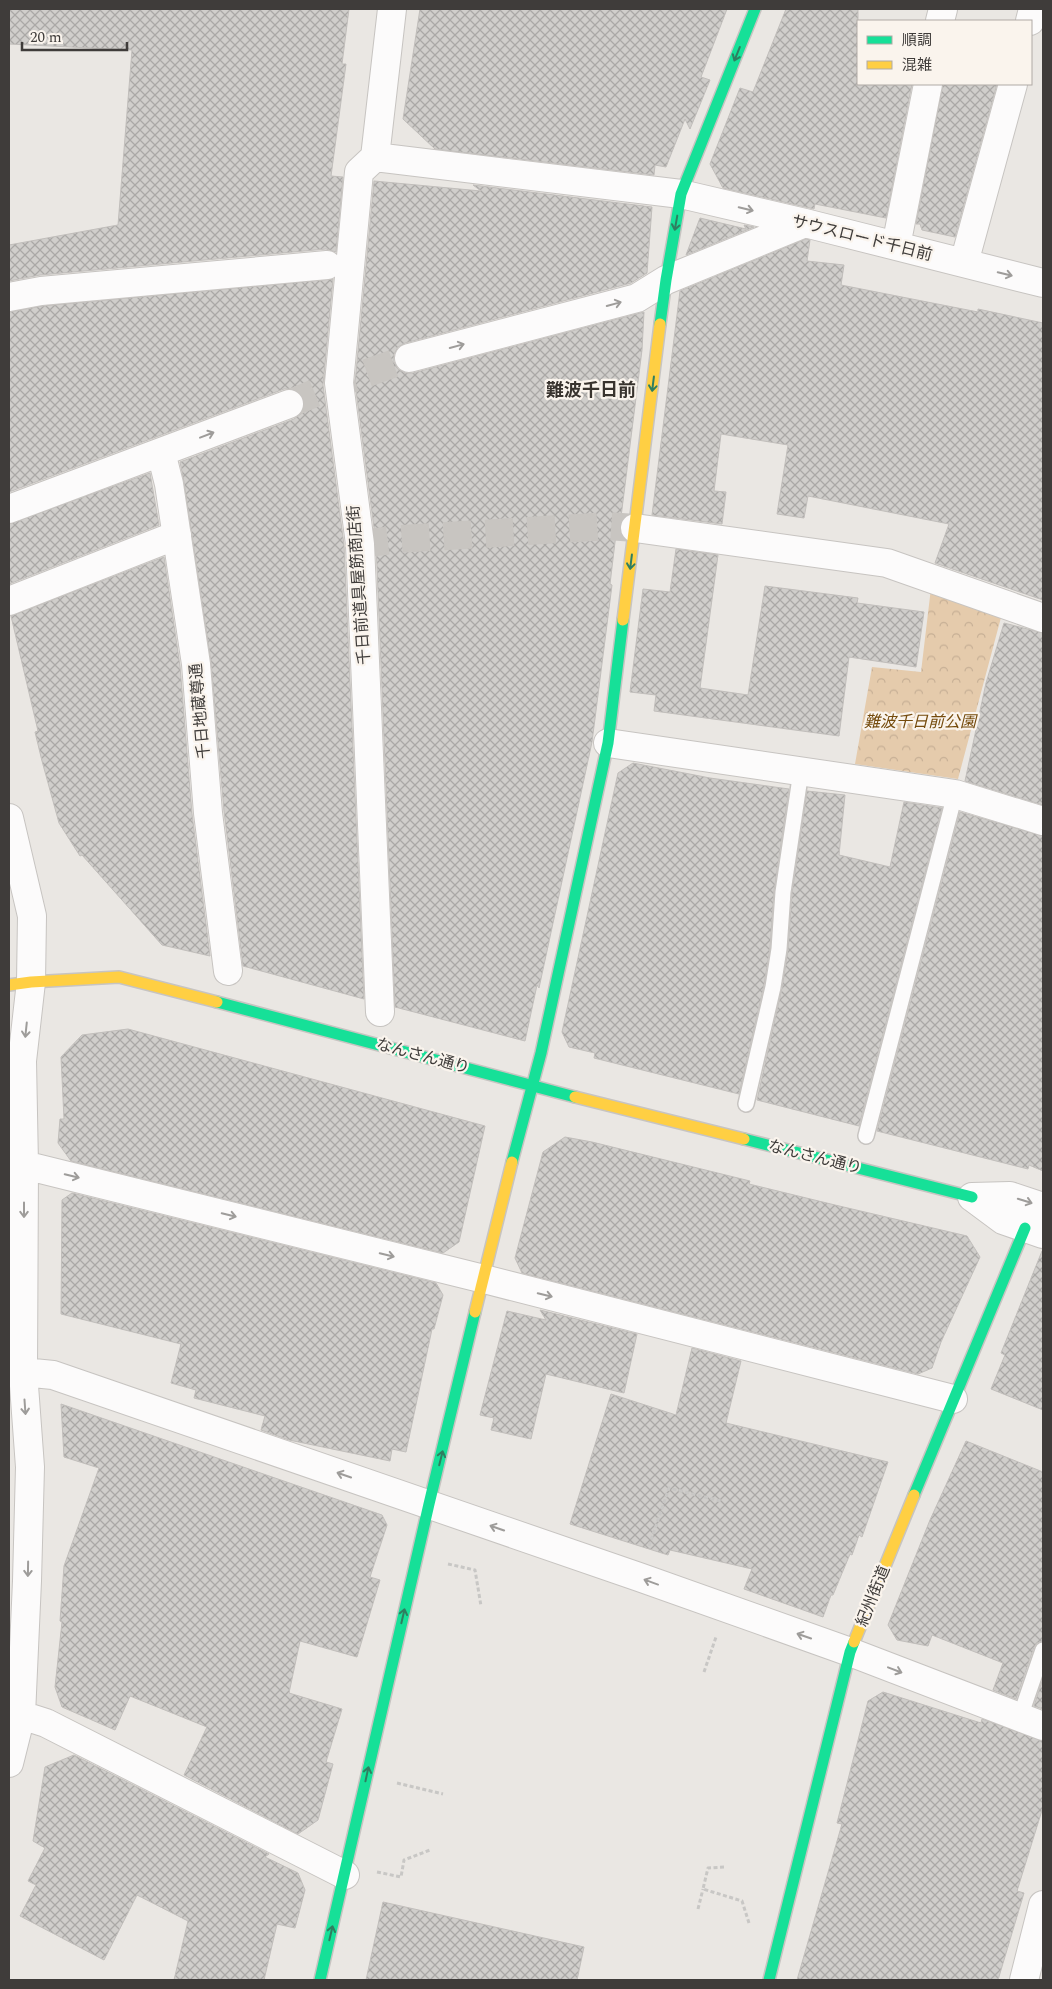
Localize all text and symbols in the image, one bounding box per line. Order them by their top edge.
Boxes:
scale bar [22,20,128,52]
legend [857,20,1032,85]
text: 20 m [30,26,62,49]
text: 順調 [902,29,932,52]
one-way arrow [732,46,742,61]
text: 混雑 [902,54,932,77]
one-way arrow [737,205,753,214]
street label: サウスロード千日前 [789,209,935,267]
one-way arrow [671,214,681,230]
one-way arrow [997,270,1013,279]
one-way arrow [605,299,621,308]
one-way arrow [448,341,464,350]
one-way arrow [648,375,658,391]
district label: 難波千日前 [546,377,636,404]
one-way arrow [198,430,214,439]
street label: 千日前道具屋筋商店街 [341,504,377,666]
one-way arrow [626,554,636,570]
street label: 千日地蔵尊通 [184,662,216,760]
park label: 難波千日前公園 [864,710,978,734]
one-way arrow [21,1022,31,1038]
street label: なんさん通り [374,1032,472,1080]
street label: なんさん通り [766,1134,864,1180]
one-way arrow [63,1172,79,1181]
one-way arrow [1017,1197,1033,1206]
one-way arrow [19,1202,29,1218]
one-way arrow [221,1211,237,1221]
one-way arrow [379,1251,395,1260]
one-way arrow [536,1290,552,1300]
one-way arrow [21,1399,30,1415]
one-way arrow [437,1450,446,1466]
one-way arrow [336,1470,352,1479]
one-way arrow [490,1523,506,1532]
one-way arrow [23,1561,33,1577]
street label: 紀州街道 [850,1562,896,1630]
one-way arrow [643,1577,659,1586]
one-way arrow [399,1608,408,1624]
one-way arrow [796,1631,812,1640]
one-way arrow [887,1666,902,1675]
one-way arrow [363,1767,372,1783]
one-way arrow [327,1925,336,1941]

